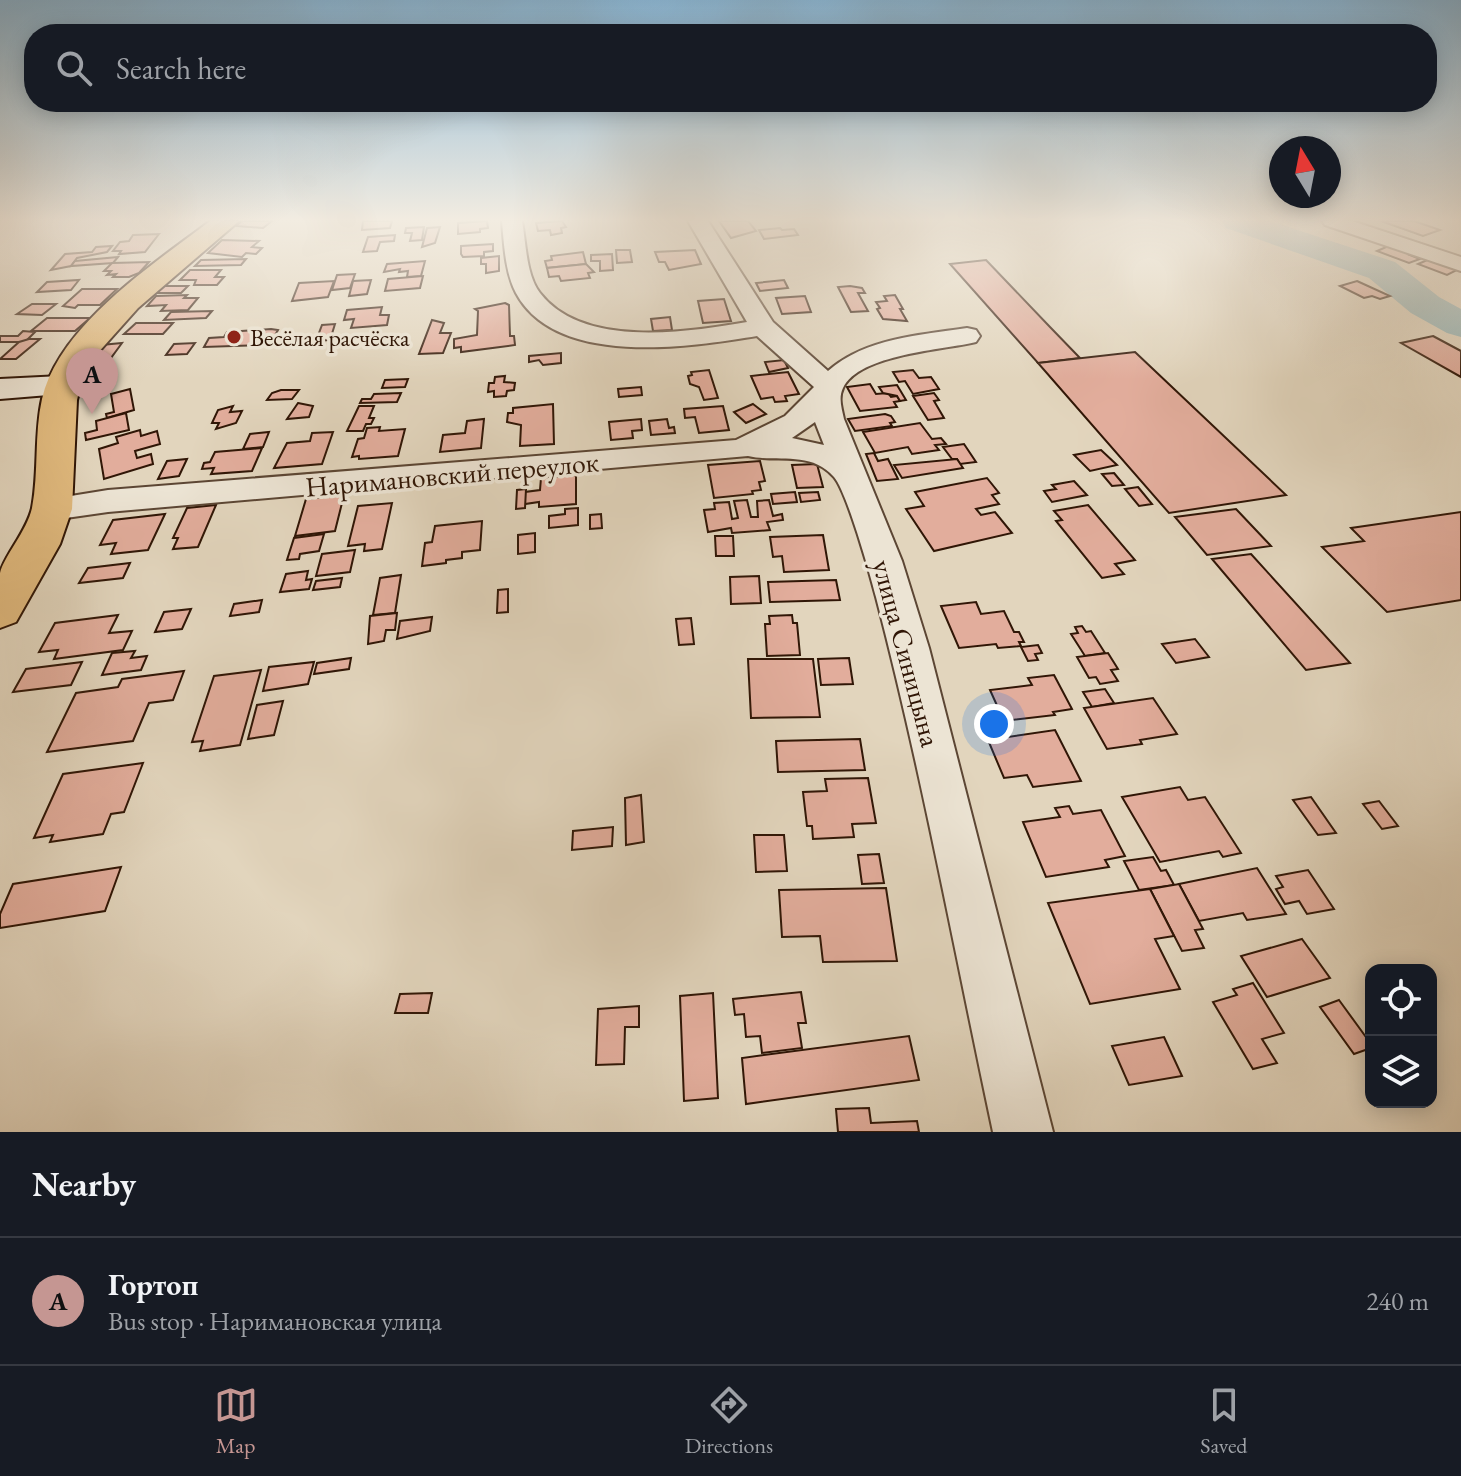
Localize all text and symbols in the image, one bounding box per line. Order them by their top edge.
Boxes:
search box [24,24,1437,112]
icon: search [52,46,96,90]
text: Search here [116,49,246,88]
north arrow [1269,136,1341,208]
place label: Весёлая расчёска [250,322,410,353]
marker: Весёлая расчёска [225,328,243,346]
pin: A [66,348,118,414]
street label: Наримановский переулок [304,443,600,505]
street label: улица Синицына [865,555,949,751]
your location [974,704,1014,744]
map controls [1365,964,1437,1108]
button: locate [1365,964,1437,1036]
button: layers [1365,1036,1437,1108]
text: Nearby [32,1162,136,1206]
text: Гортоп [108,1265,198,1304]
text: A [49,1284,67,1318]
text: 240 m [1366,1284,1429,1318]
text: Bus stop · Наримановская улица [108,1304,442,1338]
tab: Map [214,1383,258,1460]
tab: Directions [685,1383,773,1460]
tab: Saved [1200,1383,1247,1460]

